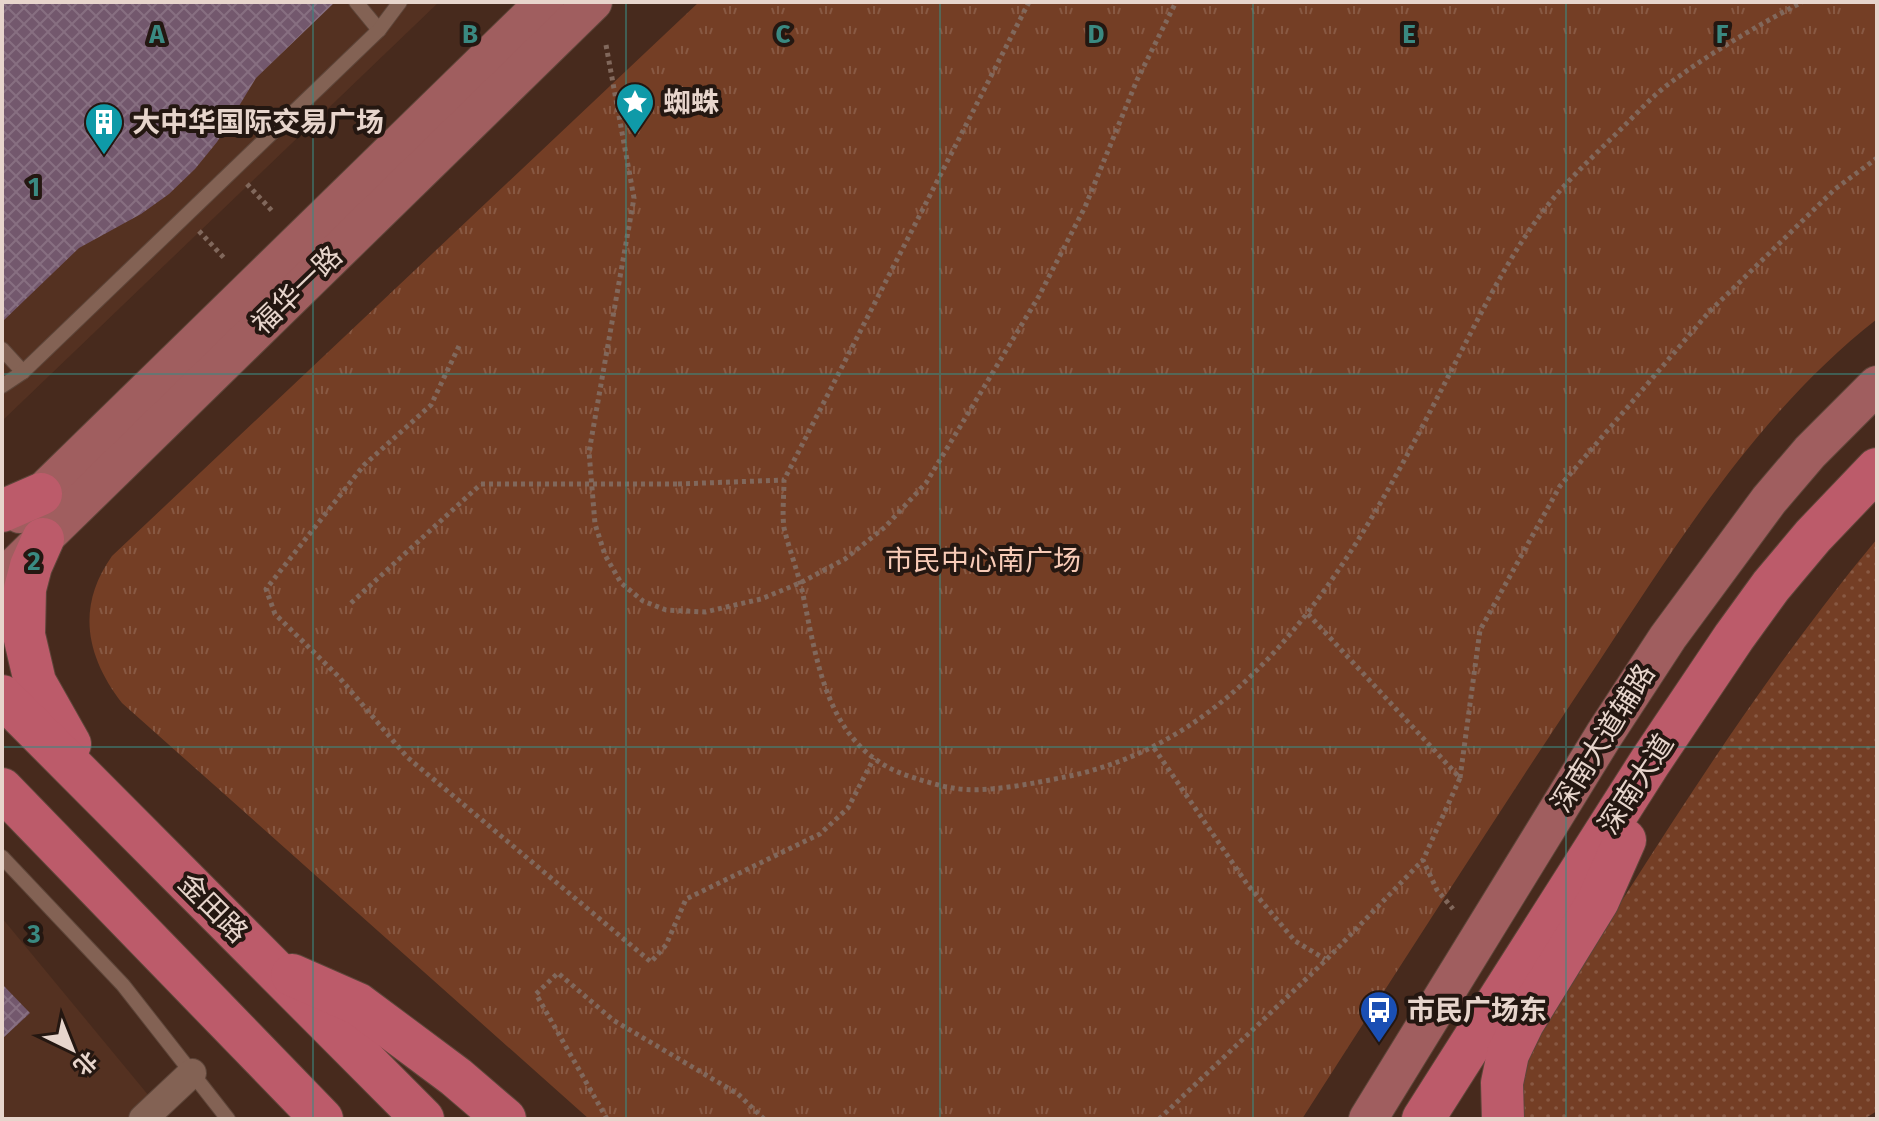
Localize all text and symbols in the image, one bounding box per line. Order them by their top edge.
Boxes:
text: A [148,19,165,50]
text: B [462,19,478,50]
text: C [776,19,791,50]
text: D [1088,19,1105,50]
text: E [1402,19,1416,50]
text: F [1716,19,1729,50]
place icon: 蜘蛛 [614,81,656,136]
place label: 蜘蛛 [663,86,719,119]
building icon: 大中华国际交易广场 [83,101,125,156]
place label: 大中华国际交易广场 [132,106,384,139]
text: 1 [28,172,40,203]
street label: 福华一路 [245,239,349,341]
park label: 市民中心南广场 [885,544,1081,577]
text: 2 [27,546,41,577]
street label: 深南大道辅路 [1544,658,1662,818]
street label: 深南大道 [1591,728,1681,840]
street label: 金田路 [172,867,254,949]
text: 3 [26,919,41,950]
bus stop icon: 市民广场东 [1358,989,1400,1044]
place label: 市民广场东 [1407,994,1547,1027]
north arrow [32,1009,112,1089]
text: 北 [68,1046,103,1081]

